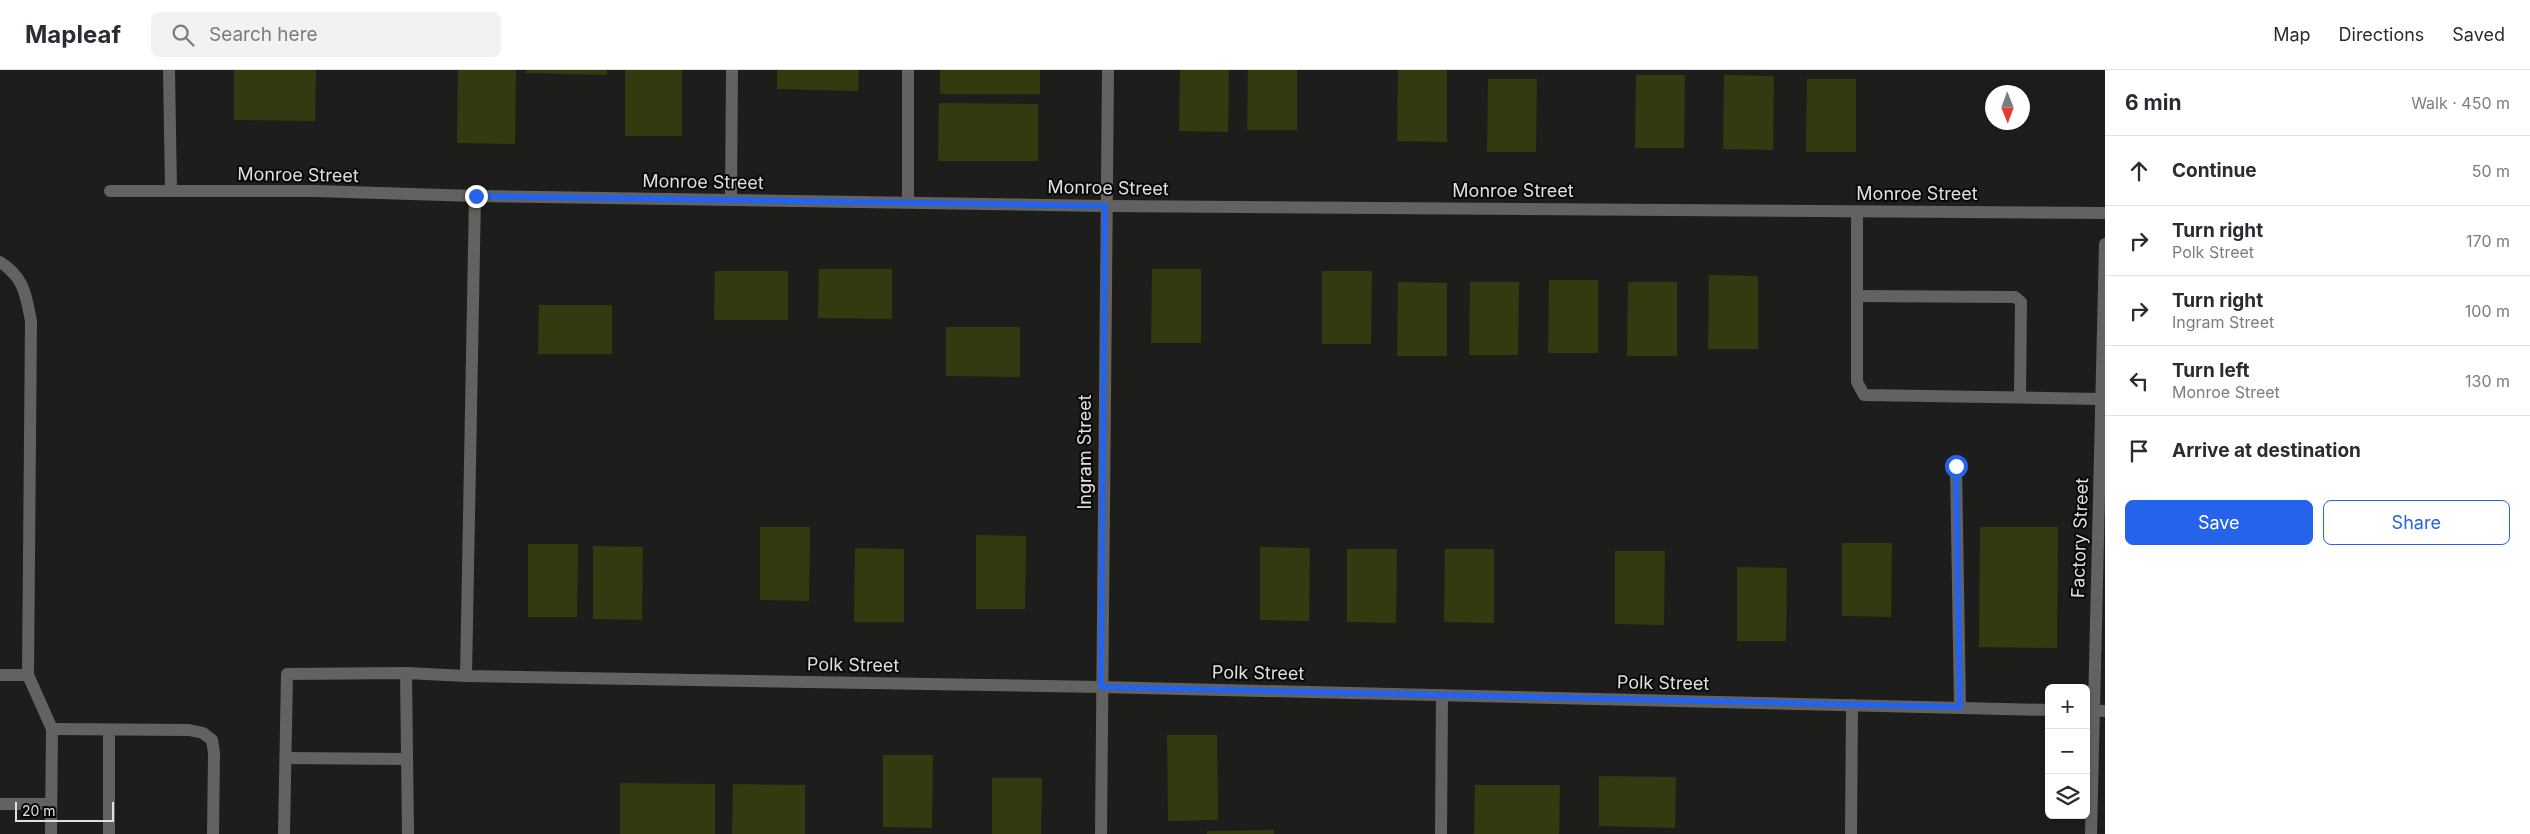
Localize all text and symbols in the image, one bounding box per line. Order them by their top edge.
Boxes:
search box [151,12,501,57]
text: Mapleaf [25,20,121,49]
icon: search [169,21,197,49]
text: Search here [209,23,318,46]
text: Map [2273,24,2311,45]
text: Directions [2339,24,2424,45]
text: Saved [2452,24,2505,45]
north arrow [1985,85,2030,130]
text: 6 min [2125,90,2182,115]
text: Walk · 450 m [2411,93,2510,113]
icon: ahead [2125,157,2153,185]
text: Continue [2172,159,2257,182]
text: 50 m [2472,161,2510,181]
street label: Monroe Street [237,163,359,186]
street label: Monroe Street [642,170,764,193]
street label: Monroe Street [1047,176,1169,199]
street label: Monroe Street [1452,180,1574,201]
street label: Monroe Street [1856,183,1978,204]
route end [465,185,488,208]
text: Turn right [2172,219,2263,242]
icon: right [2125,227,2153,255]
text: 170 m [2466,231,2510,251]
text: Polk Street [2172,242,2254,262]
text: Turn right [2172,289,2263,312]
icon: right [2125,297,2153,325]
text: 100 m [2465,301,2510,321]
text: Ingram Street [2172,312,2274,332]
text: Turn left [2172,359,2250,382]
icon: left [2125,367,2153,395]
text: 130 m [2465,371,2510,391]
text: Monroe Street [2172,382,2280,402]
street label: Ingram Street [1074,394,1095,510]
icon: arrive [2125,437,2153,465]
text: Arrive at destination [2172,439,2361,462]
route start [1945,455,1968,478]
street label: Factory Street [2067,477,2092,598]
button: Save [2125,500,2313,545]
button: Share [2323,500,2510,545]
street label: Polk Street [807,653,899,676]
street label: Polk Street [1212,661,1304,684]
street label: Polk Street [1617,671,1709,694]
map controls [2045,684,2090,819]
button: + [2045,684,2090,729]
button: − [2045,729,2090,774]
button: layers [2045,774,2090,819]
scale bar [15,799,114,822]
text: 20 m [22,802,56,819]

